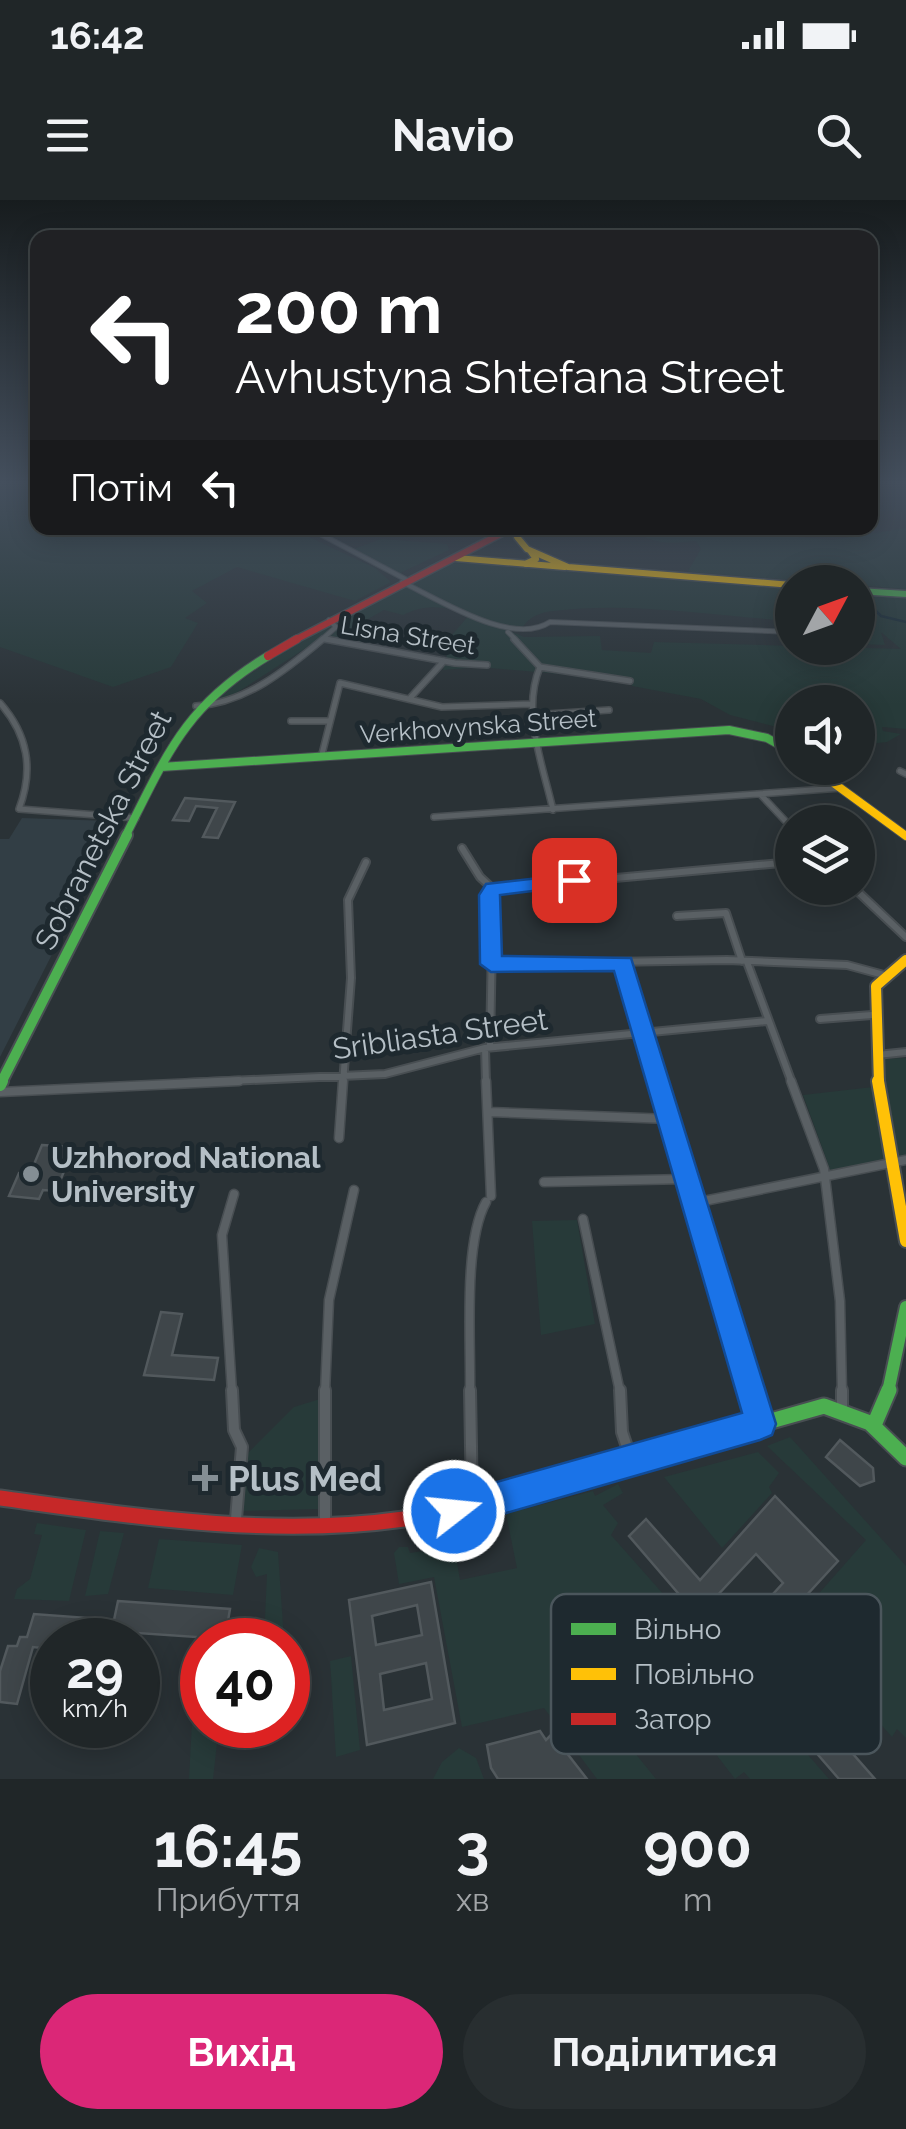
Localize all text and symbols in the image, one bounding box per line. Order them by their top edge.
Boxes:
text: 16:42 [50,13,144,58]
icon: menu [40,108,95,163]
icon: search [811,108,866,163]
text: Navio [392,109,514,162]
text: 200 m [235,267,442,349]
icon: left [70,270,200,400]
text: Avhustyna Shtefana Street [235,351,785,404]
icon: left [193,460,248,515]
text: Потім [70,465,173,510]
north arrow [775,565,875,665]
map controls [775,565,875,905]
street label: Lisna Street [338,610,478,661]
button: sound [775,685,875,785]
street label: Verkhovynska Street [359,703,598,749]
street label: Sobranetska Street [28,704,178,956]
button: layers [775,805,875,905]
pin [532,838,617,923]
icon: arrive [547,853,602,908]
street label: Sribliasta Street [330,1002,550,1066]
place label: Uzhhorod National University [51,1140,321,1209]
marker: Uzhhorod National University [20,1163,42,1185]
place label: Plus Med [228,1458,382,1499]
position arrow [402,1459,506,1563]
marker: Plus Med [192,1465,218,1491]
legend [551,1594,881,1754]
text: Вільно [634,1613,721,1646]
speed limit sign: 40 [180,1618,310,1748]
text: 29 [66,1641,124,1700]
text: Повільно [634,1658,754,1691]
text: km/h [62,1693,128,1723]
text: Затор [634,1703,712,1736]
text: 16:45 [154,1811,302,1881]
text: 3 [456,1811,489,1881]
text: 900 [643,1811,752,1881]
text: Прибуття [156,1881,300,1918]
text: хв [456,1881,489,1918]
text: m [683,1881,712,1918]
button: Вихід [40,1994,443,2109]
button: Поділитися [463,1994,866,2109]

